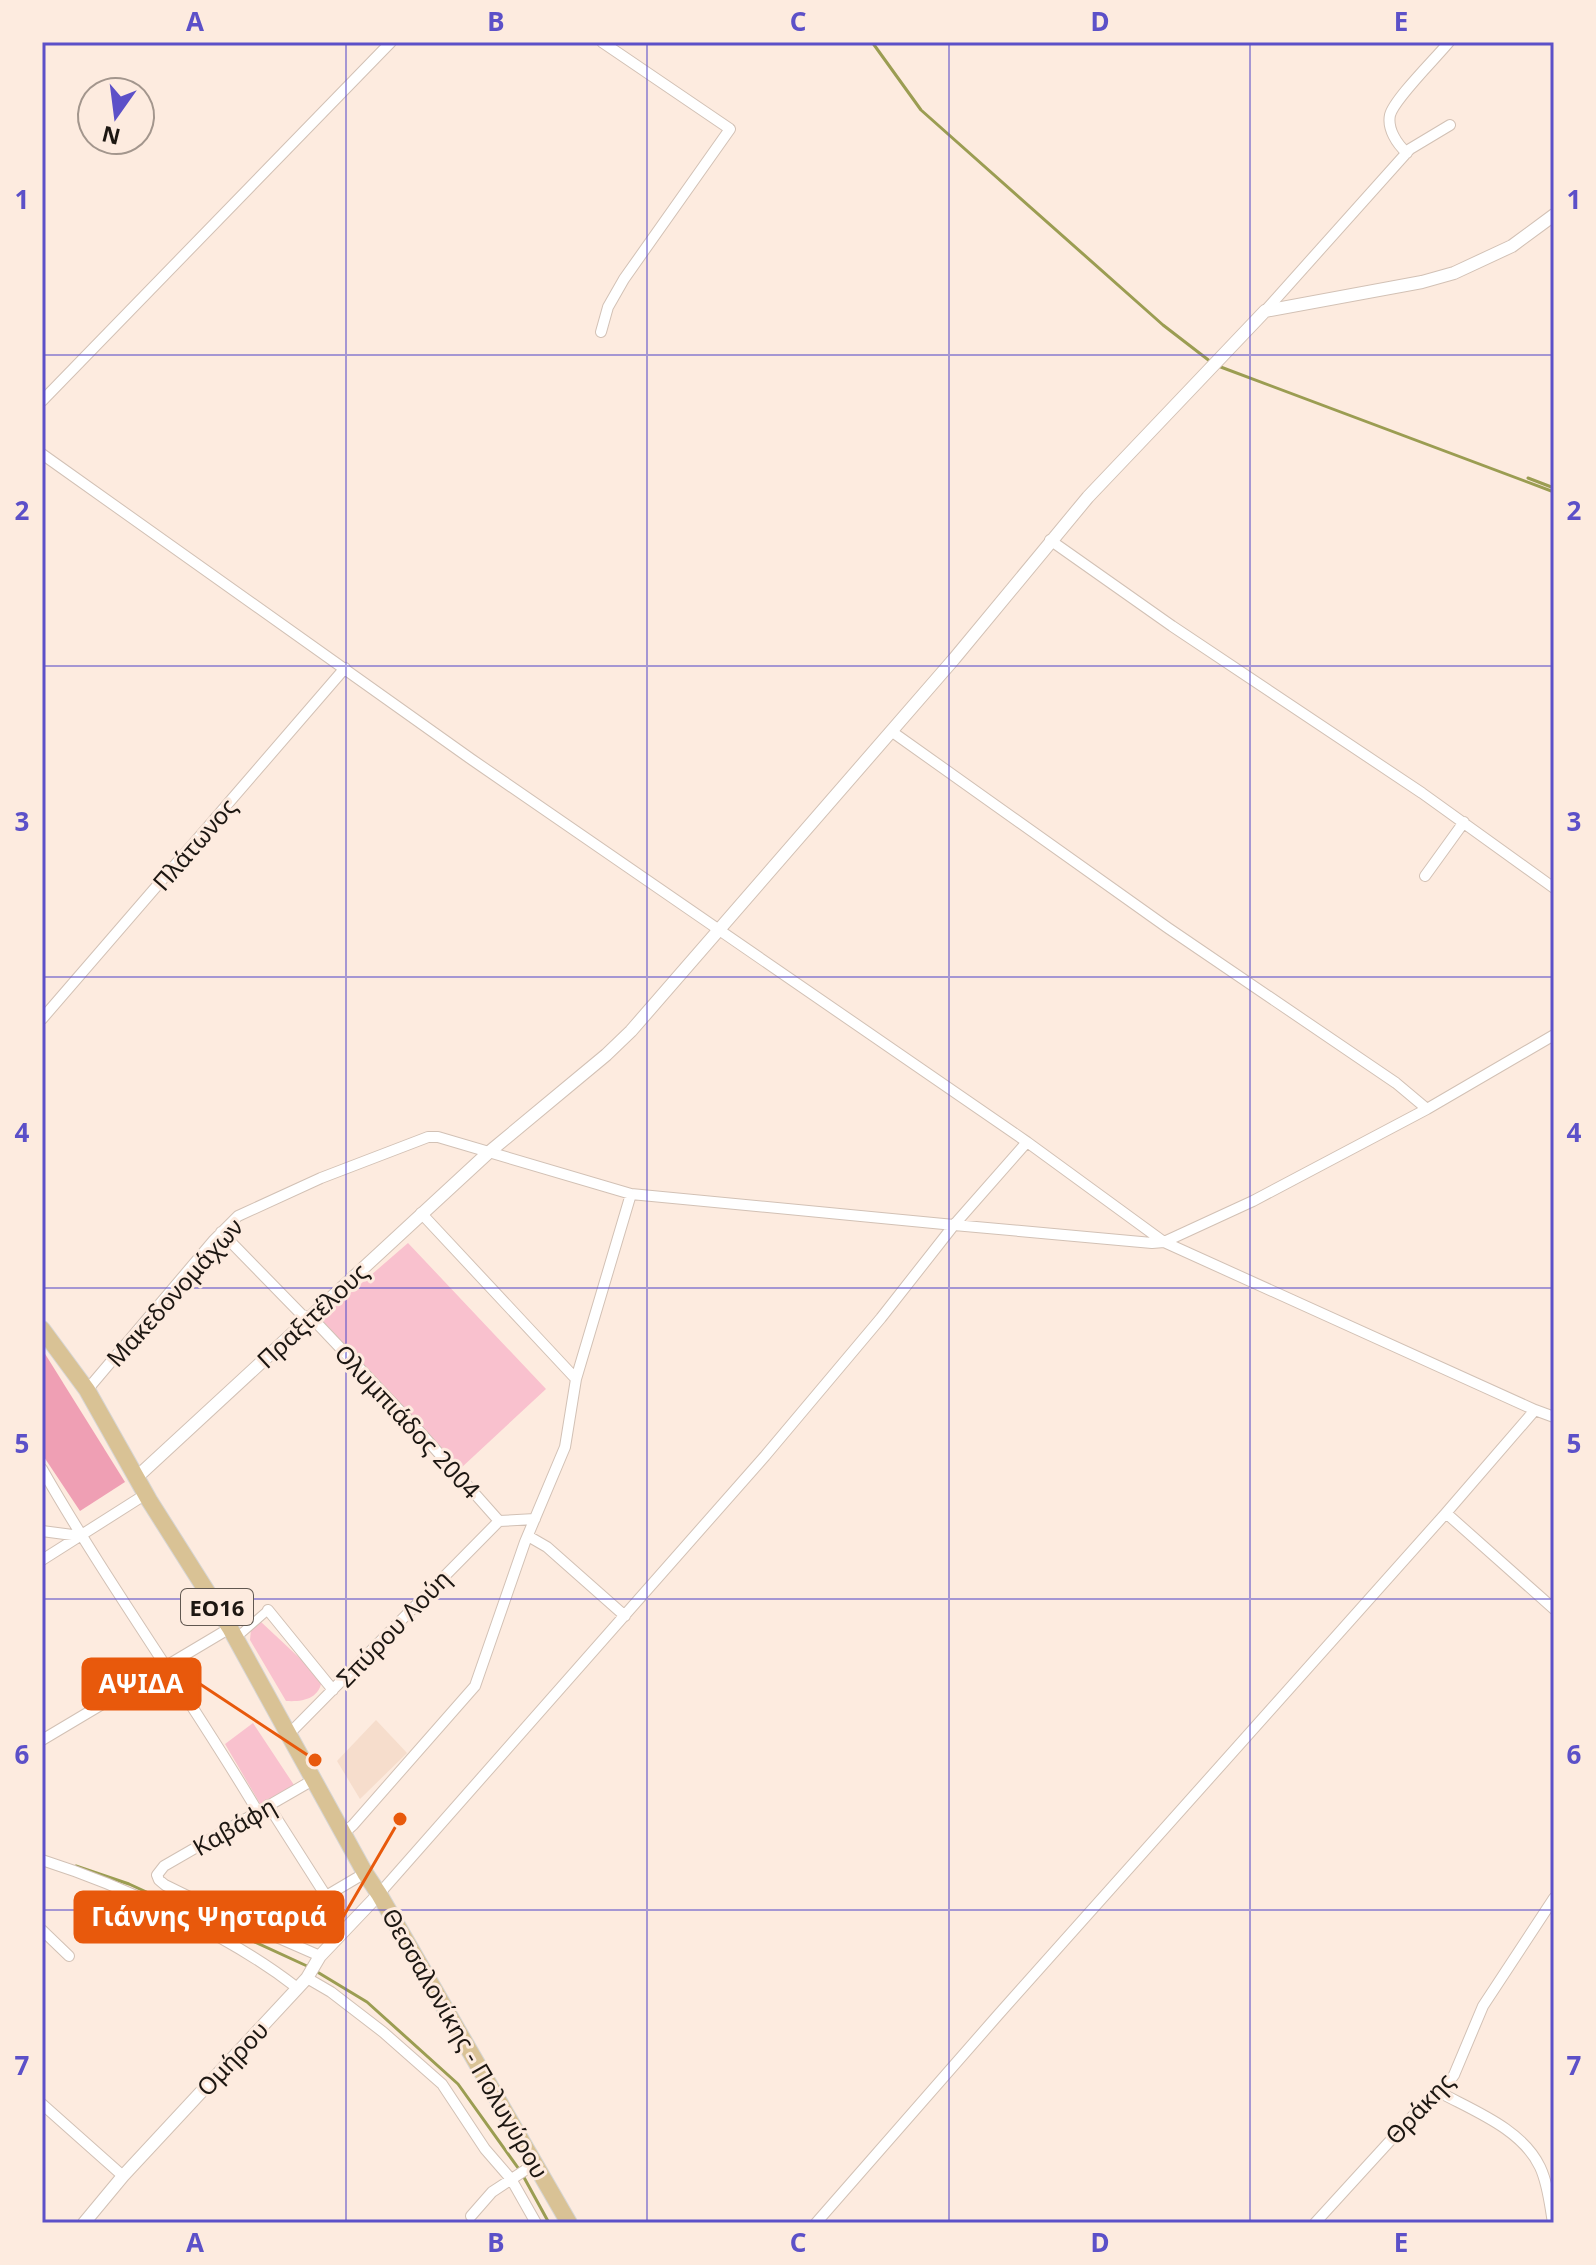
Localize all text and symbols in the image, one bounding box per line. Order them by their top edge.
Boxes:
text: A [186,3,204,39]
text: B [487,3,505,39]
text: C [790,3,806,39]
text: D [1090,3,1110,39]
text: E [1394,3,1408,39]
north arrow [76,76,156,156]
text: N [99,120,123,153]
text: 1 [15,181,29,217]
text: 1 [1567,181,1581,217]
text: 2 [15,492,30,528]
text: 2 [1567,492,1582,528]
street label: Πλάτωνος [145,791,243,897]
text: 3 [15,803,29,839]
text: 3 [1567,803,1581,839]
text: 4 [15,1114,30,1150]
text: 4 [1567,1114,1582,1150]
street label: Μακεδονομάχων [98,1211,250,1373]
street label: Πραξιτέλους [249,1255,375,1375]
street label: Ολυμπιάδος 2004 [328,1337,488,1505]
text: 5 [15,1425,29,1461]
text: 5 [1567,1425,1581,1461]
street label: Σπύρου Λούη [329,1562,457,1694]
road number: ΕΟ16 [181,1589,253,1625]
callout: ΑΨΙΔΑ [83,1659,200,1709]
text: ΑΨΙΔΑ [99,1665,183,1701]
text: 6 [15,1736,30,1772]
text: 6 [1567,1736,1582,1772]
street label: Καβάφη [186,1789,282,1863]
callout: Γιάννης Ψησταριά [75,1892,343,1942]
text: Γιάννης Ψησταριά [91,1898,327,1934]
street label: Θεσσαλονίκης - Πολυγύρου [375,1902,557,2184]
street label: Ομήρου [189,2013,275,2103]
text: 7 [15,2047,30,2083]
text: 7 [1567,2047,1582,2083]
street label: Θράκης [1377,2065,1461,2151]
text: A [186,2224,204,2260]
text: B [487,2224,505,2260]
text: C [790,2224,806,2260]
text: D [1090,2224,1110,2260]
text: E [1394,2224,1408,2260]

